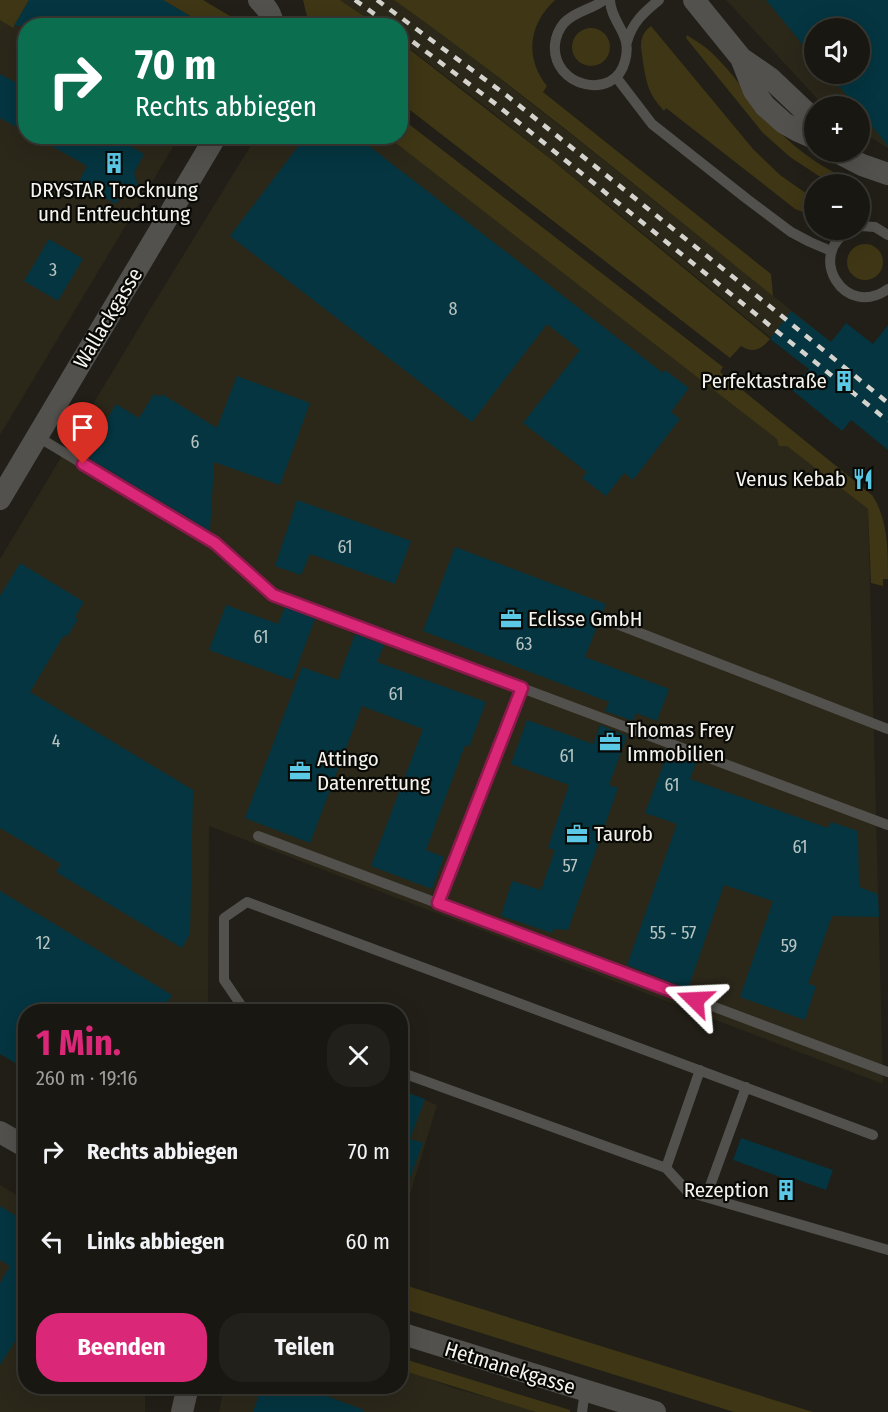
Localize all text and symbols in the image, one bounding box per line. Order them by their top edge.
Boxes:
map controls [804,18,870,240]
button: sound [804,18,870,84]
text: 70 m [135,40,216,90]
icon: right [36,42,114,120]
text: Rechts abbiegen [135,91,317,123]
button: + [804,96,870,162]
building icon: DRYSTAR Trocknung und Entfeuchtung [102,151,126,175]
button: − [804,174,870,240]
place label: DRYSTAR Trocknung und Entfeuchtung [30,177,198,227]
house number: 3 [49,259,57,281]
street label: Wallackgasse [68,263,148,373]
house number: 8 [449,298,458,320]
place label: Perfektastraße [701,368,827,394]
building icon: Perfektastraße [832,369,856,393]
pin [57,402,108,464]
icon: arrive [66,411,99,444]
house number: 6 [191,431,200,453]
place label: Venus Kebab [736,466,846,492]
restaurant icon: Venus Kebab [851,467,875,491]
house number: 61 [337,536,353,558]
place label: Eclisse GmbH [528,606,642,632]
office icon: Eclisse GmbH [499,607,523,631]
house number: 61 [253,626,269,648]
house number: 63 [516,633,532,655]
house number: 61 [388,683,404,705]
place label: Thomas Frey Immobilien [627,717,735,767]
house number: 4 [52,730,61,752]
office icon: Thomas Frey Immobilien [598,730,622,754]
house number: 61 [559,745,575,767]
place label: Attingo Datenrettung [317,746,430,796]
office icon: Attingo Datenrettung [288,759,312,783]
house number: 61 [664,774,680,796]
place label: Taurob [594,821,653,847]
office icon: Taurob [565,822,589,846]
house number: 61 [792,836,808,858]
house number: 57 [562,855,578,877]
house number: 55 - 57 [650,922,696,944]
house number: 12 [36,932,51,954]
house number: 59 [781,935,797,957]
position arrow [663,968,727,1032]
text: 1 Min. [36,1021,121,1065]
button: close [327,1024,390,1087]
text: 260 m · 19:16 [36,1066,138,1090]
icon: right [36,1135,69,1168]
text: Rechts abbiegen [87,1138,238,1165]
text: 70 m [348,1138,390,1165]
place label: Rezeption [684,1177,769,1203]
building icon: Rezeption [774,1178,798,1202]
icon: left [36,1225,69,1258]
text: Links abbiegen [87,1228,225,1255]
text: 60 m [346,1228,390,1255]
button: Beenden [36,1313,207,1382]
button: Teilen [219,1313,390,1382]
street label: Hetmanekgasse [442,1336,578,1400]

